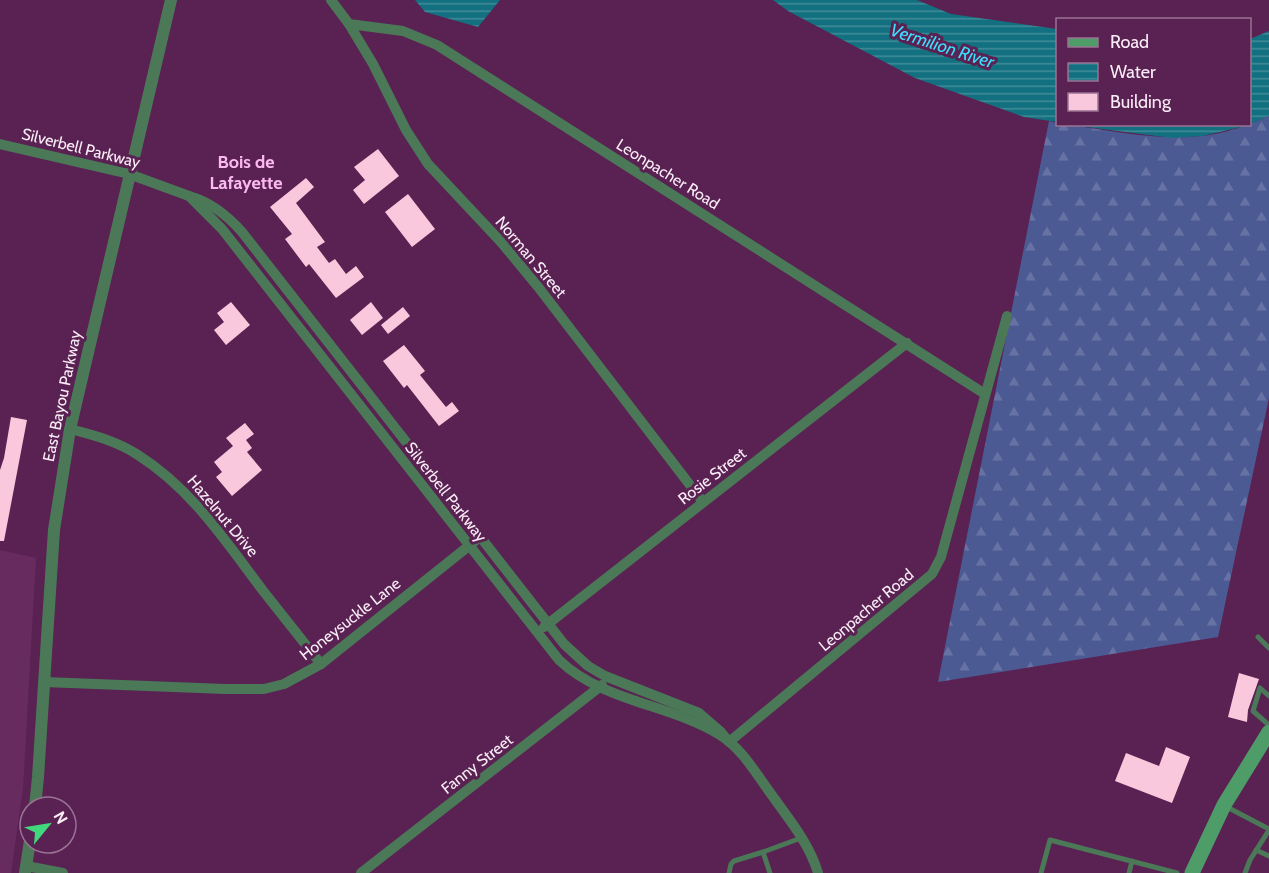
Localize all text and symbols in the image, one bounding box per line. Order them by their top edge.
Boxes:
legend [1056,18,1251,126]
water label: Vermilion River [887,19,998,74]
text: Road [1110,31,1149,53]
text: Water [1110,61,1156,83]
text: Building [1110,91,1172,113]
street label: Silverbell Parkway [20,124,142,172]
street label: Leonpacher Road [613,135,723,213]
district label: Bois de Lafayette [210,151,282,194]
street label: Norman Street [491,212,571,302]
street label: East Bayou Parkway [39,329,85,463]
street label: Silverbell Parkway [401,438,491,546]
street label: Rosie Street [674,443,750,508]
street label: Hazelnut Drive [183,471,263,561]
street label: Leonpacher Road [815,565,917,655]
street label: Honeysuckle Lane [296,574,404,664]
street label: Fanny Street [437,730,517,798]
north arrow [18,795,78,855]
text: N [50,808,72,827]

